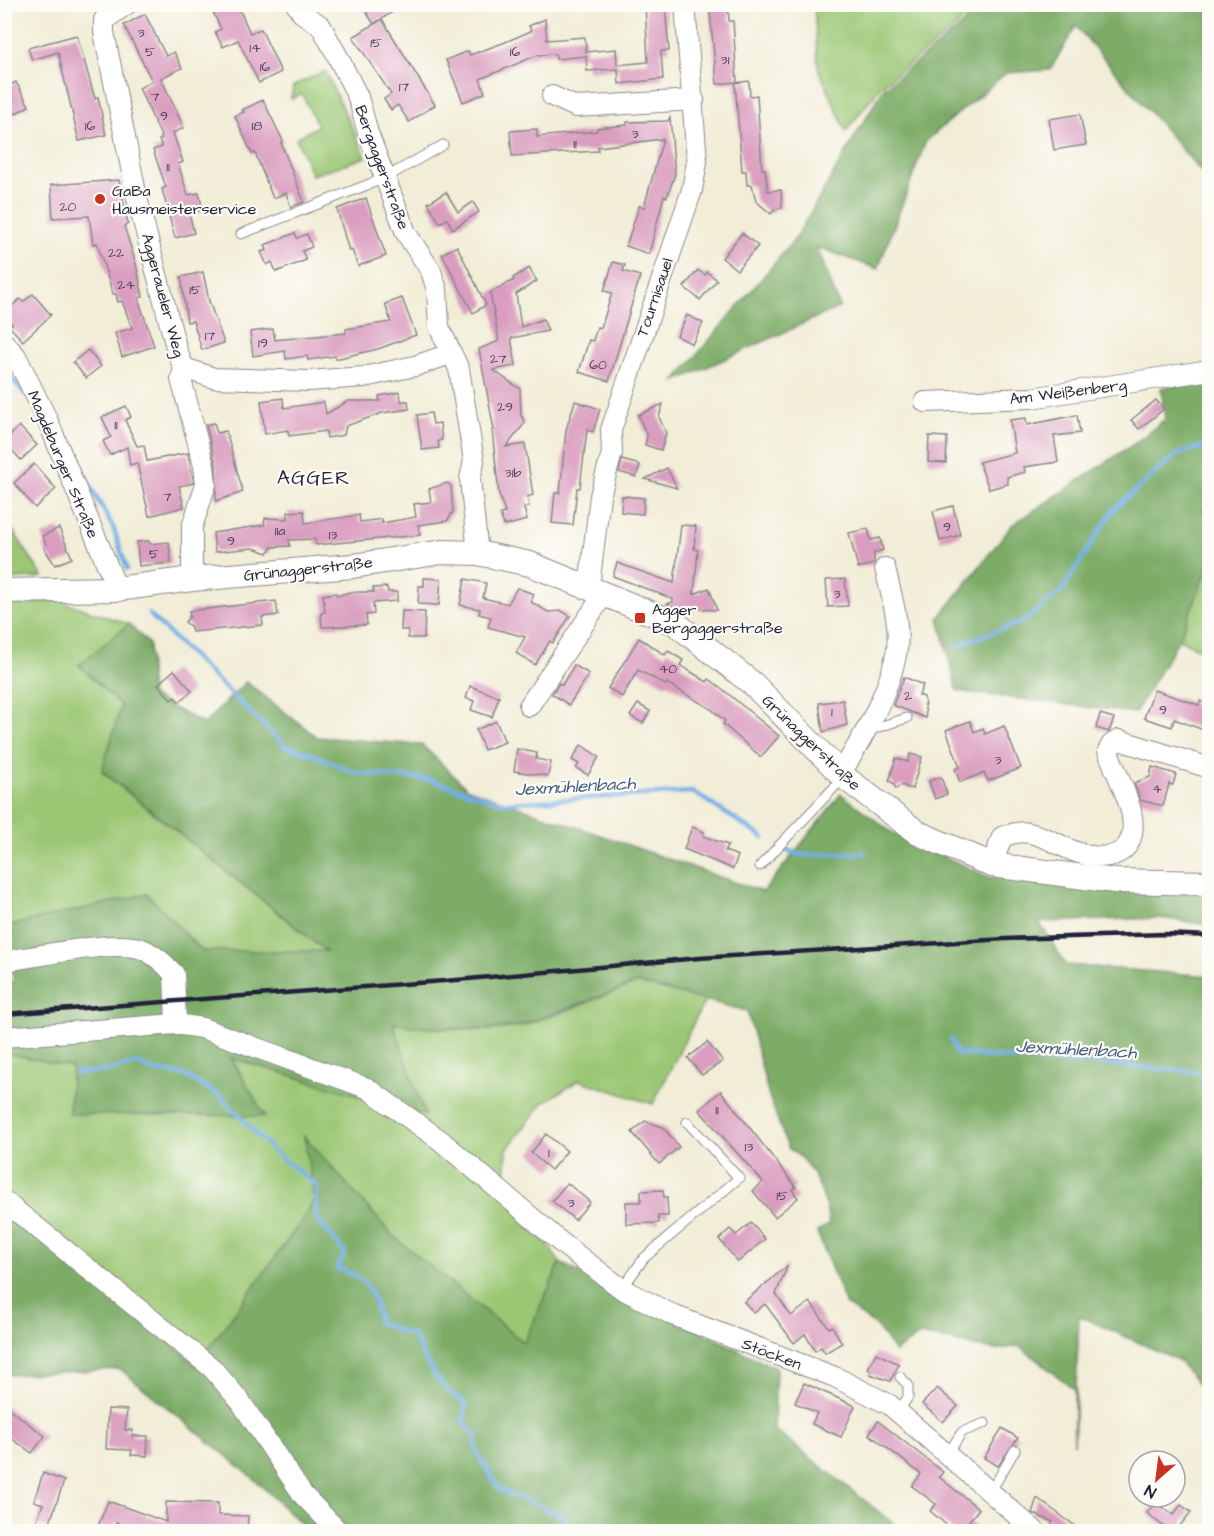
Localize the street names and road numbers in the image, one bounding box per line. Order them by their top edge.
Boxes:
street label: Bergaggerstraße [348,102,415,233]
street label: Aggeraueler Weg [135,231,190,360]
street label: Tournisauel [631,255,679,340]
street label: Am Weißenberg [1008,374,1128,411]
street label: Magdeburger Straße [21,387,104,542]
street label: Grünaggerstraße [242,551,374,588]
street label: Grünaggerstraße [756,690,866,797]
street label: Stöcken [739,1332,805,1375]

